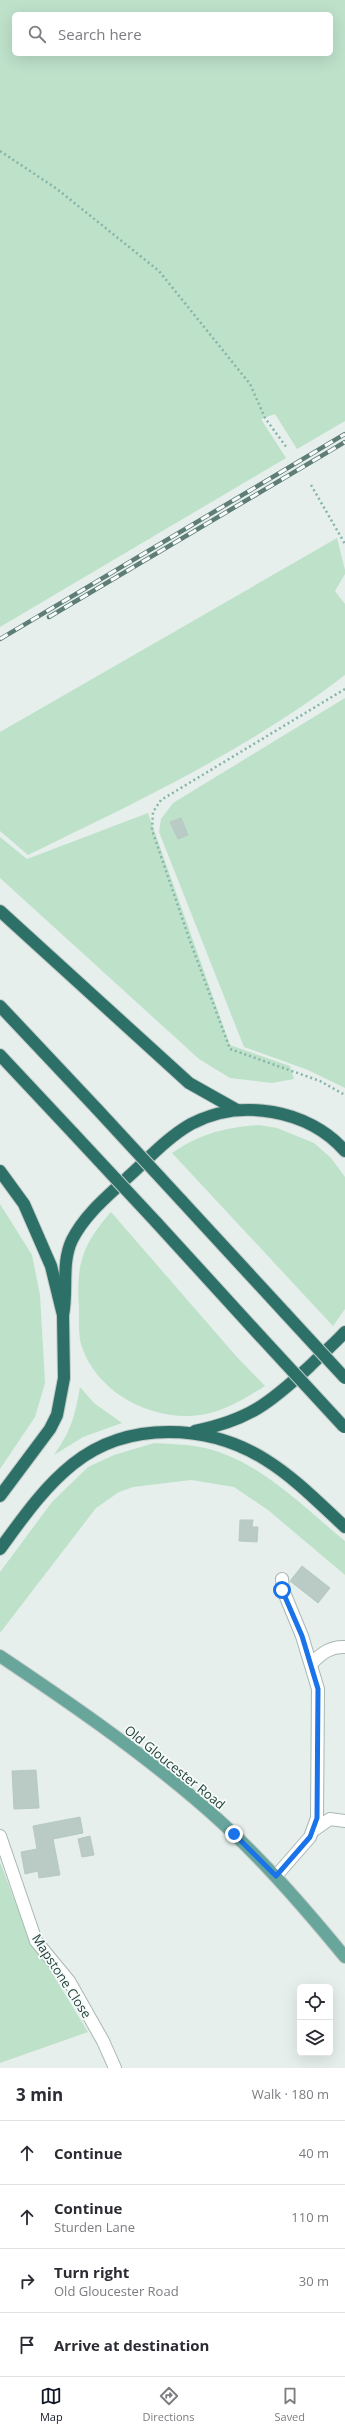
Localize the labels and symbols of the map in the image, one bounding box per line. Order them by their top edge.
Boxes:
route start [273,1581,291,1599]
street label: Old Gloucester Road [121,1721,229,1813]
route end [225,1825,243,1843]
street label: Mapstone Close [28,1930,96,2022]

